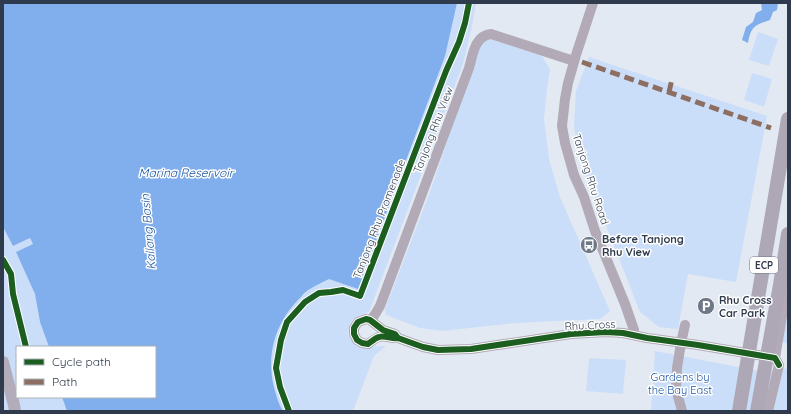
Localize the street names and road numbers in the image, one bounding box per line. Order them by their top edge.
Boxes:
street label: Tanjong Rhu View [410,85,456,175]
street label: Tanjong Rhu Road [570,132,612,226]
street label: Tanjong Rhu Promenade [350,157,408,281]
road number: ECP [750,257,778,273]
street label: Rhu Cross [564,317,616,333]

